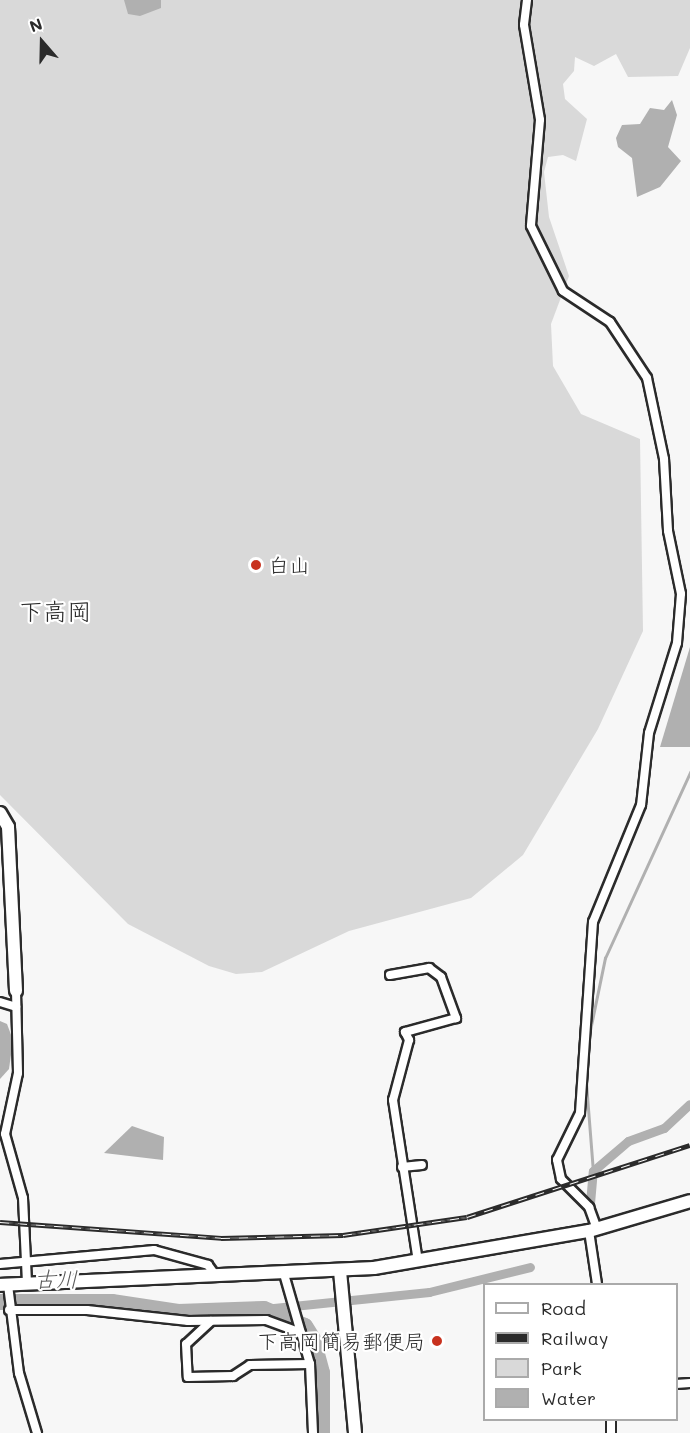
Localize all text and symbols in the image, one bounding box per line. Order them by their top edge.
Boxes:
north arrow [12,12,72,72]
text: N [26,13,45,37]
place label: 白山 [268,552,310,578]
marker: 白山 [249,558,263,572]
district label: 下高岡 [19,597,91,625]
water label: 古川 [34,1266,78,1292]
legend [483,1283,678,1421]
text: Road [541,1296,586,1320]
text: Railway [541,1326,608,1350]
place label: 下高岡簡易郵便局 [257,1328,425,1354]
marker: 下高岡簡易郵便局 [430,1334,444,1348]
text: Park [541,1356,582,1380]
text: Water [541,1386,596,1410]

